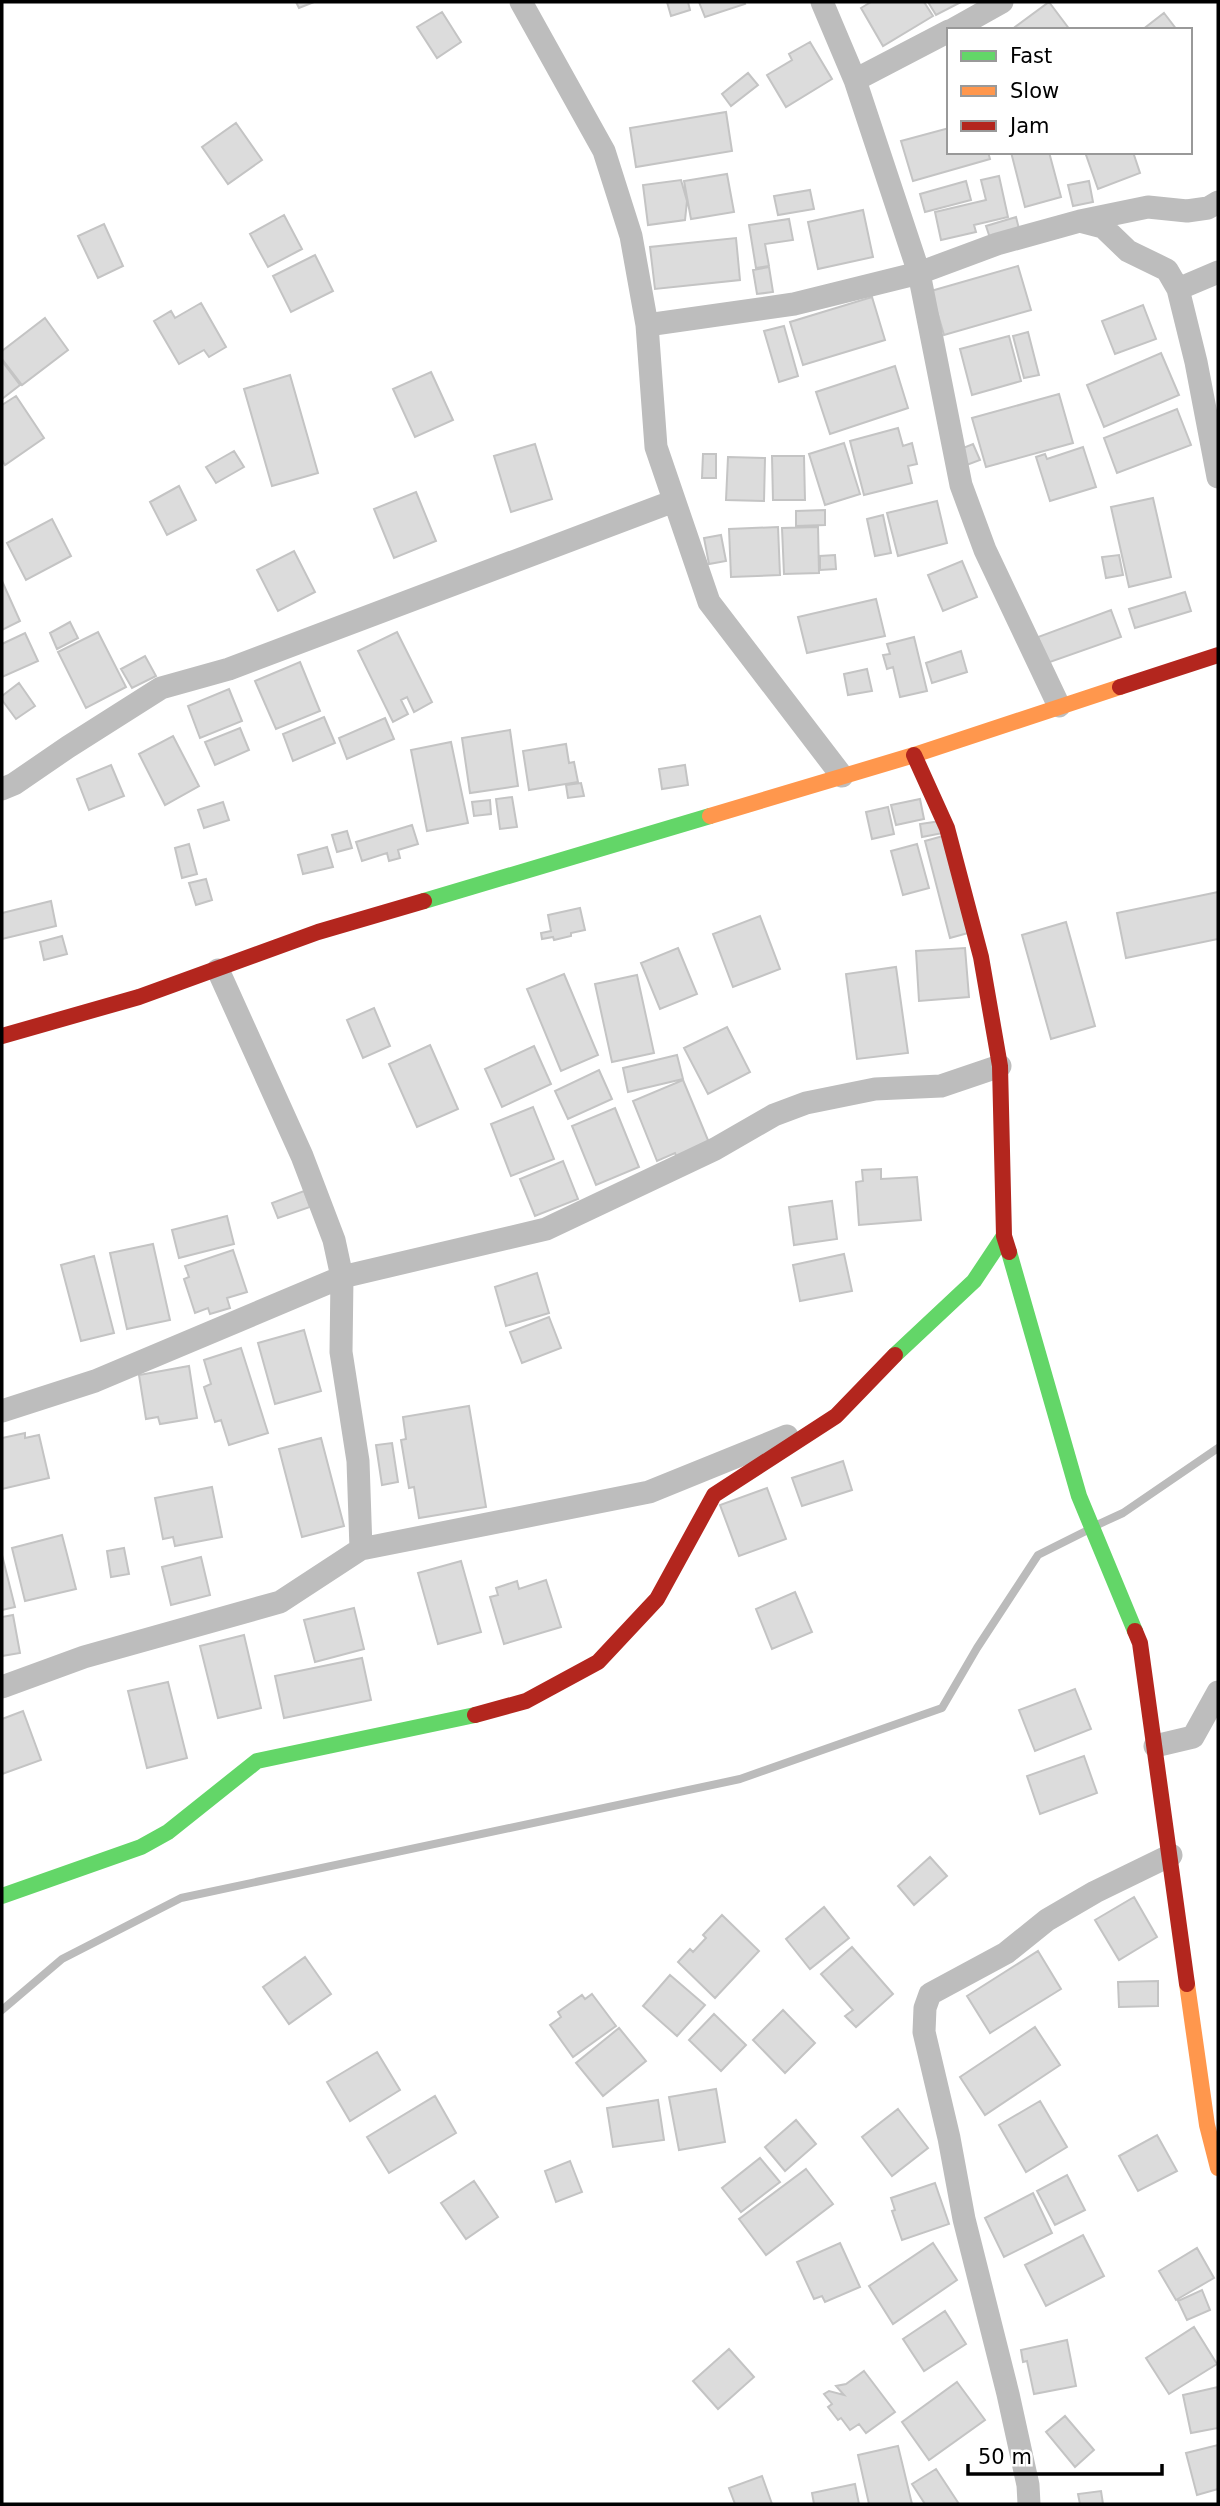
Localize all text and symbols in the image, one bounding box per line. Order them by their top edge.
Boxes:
legend [947,28,1192,154]
text: Fast [1010,44,1052,68]
text: Slow [1010,79,1059,103]
text: Jam [1008,114,1050,138]
scale bar [968,2432,1162,2476]
text: 50 m [978,2445,1032,2469]

